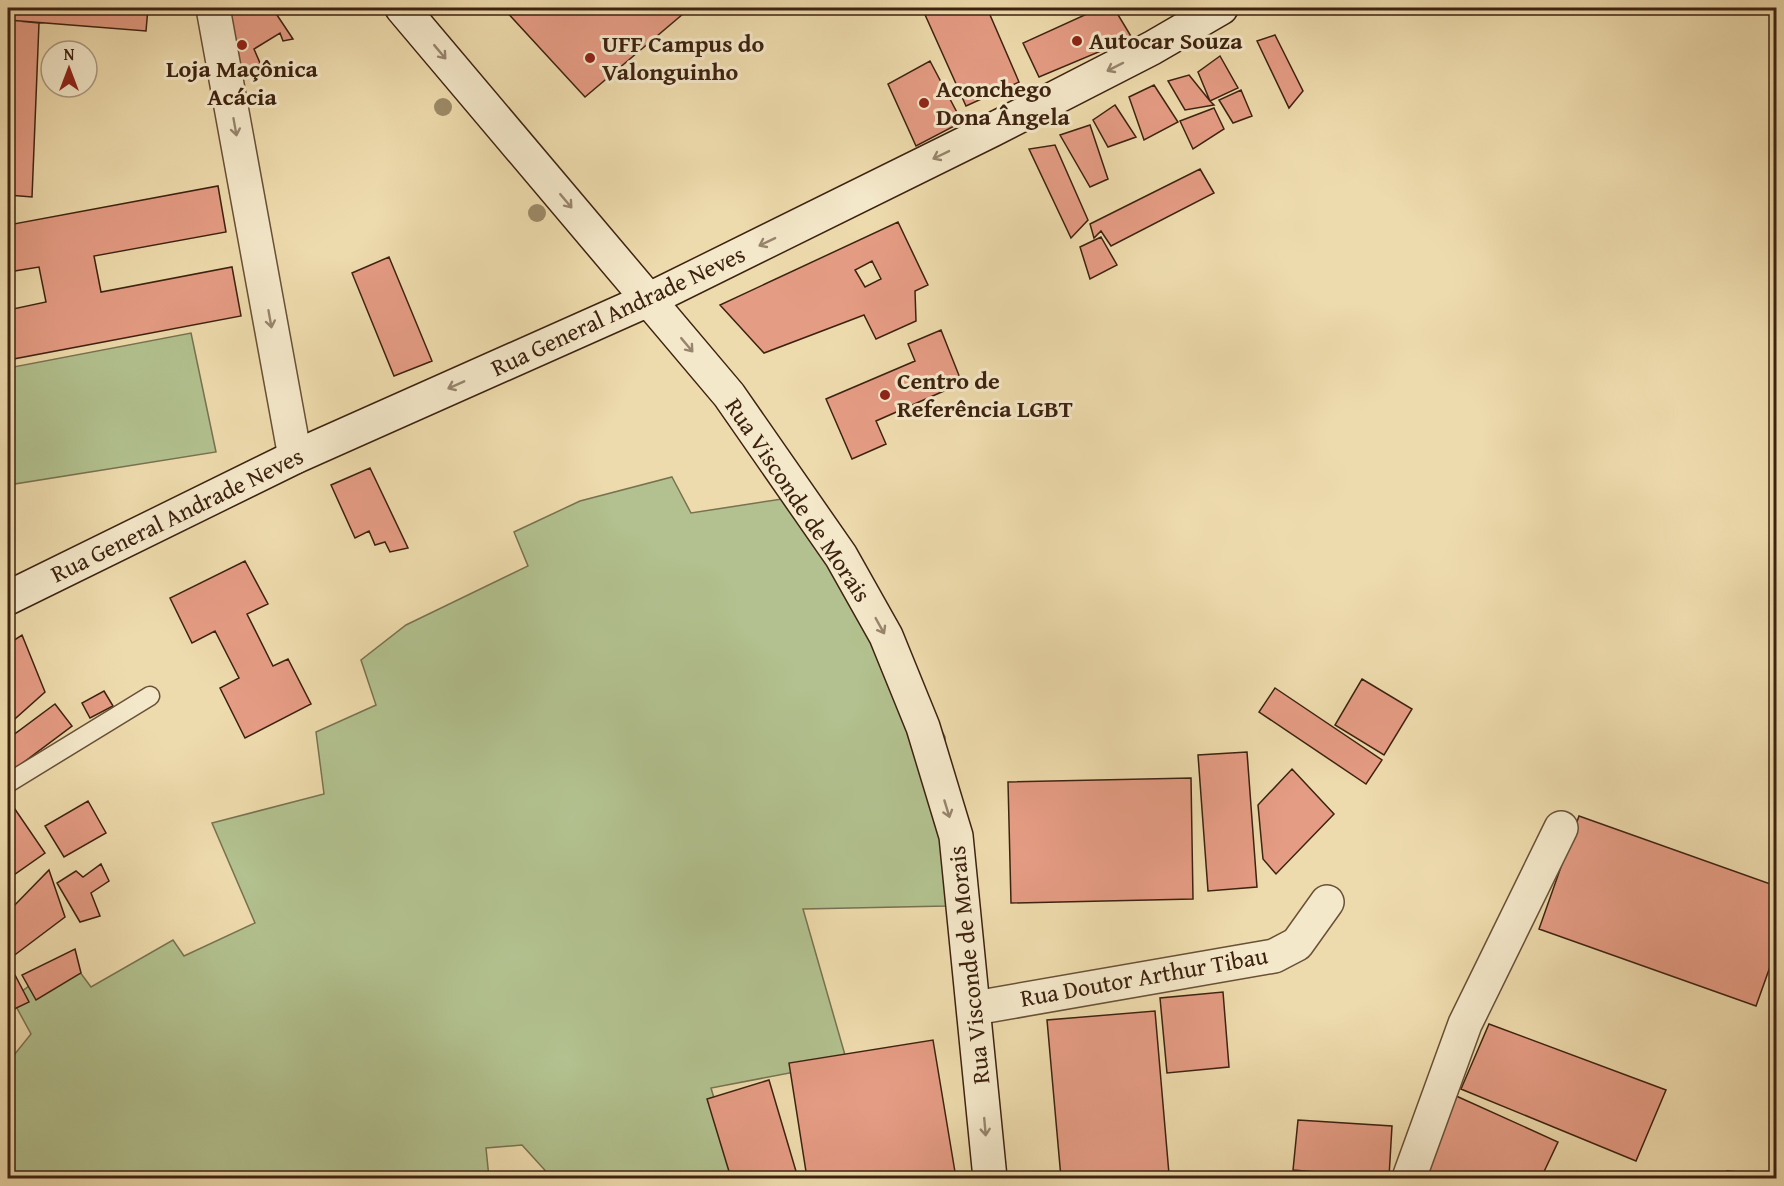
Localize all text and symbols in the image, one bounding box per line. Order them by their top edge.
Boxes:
place label: Autocar Souza [1089,23,1243,58]
place label: UFF Campus do Valonguinho [602,26,764,89]
marker: Autocar Souza [1070,34,1084,48]
marker: Loja Maçônica Acácia [235,38,249,52]
north arrow [39,39,99,99]
text: N [64,42,75,66]
one-way arrow [433,44,447,59]
place label: Loja Maçônica Acácia [166,51,319,114]
marker: UFF Campus do Valonguinho [583,51,597,65]
one-way arrow [1107,62,1125,73]
place label: Aconchego Dona Ângela [936,71,1071,134]
marker: Aconchego Dona Ângela [917,96,931,110]
one-way arrow [230,117,241,136]
one-way arrow [933,150,951,162]
one-way arrow [559,193,573,208]
street label: Rua General Andrade Neves [485,236,751,385]
one-way arrow [758,236,776,248]
one-way arrow [265,309,276,328]
one-way arrow [680,336,693,352]
place label: Centro de Referência LGBT [897,363,1073,426]
one-way arrow [448,380,466,392]
marker: Centro de Referência LGBT [878,388,892,402]
street label: Rua Visconde de Morais [717,391,880,609]
street label: Rua General Andrade Neves [45,438,309,591]
one-way arrow [874,617,886,634]
one-way arrow [942,799,953,818]
street label: Rua Visconde de Morais [939,844,998,1086]
street label: Rua Doutor Arthur Tibau [1017,938,1270,1016]
one-way arrow [980,1116,991,1136]

